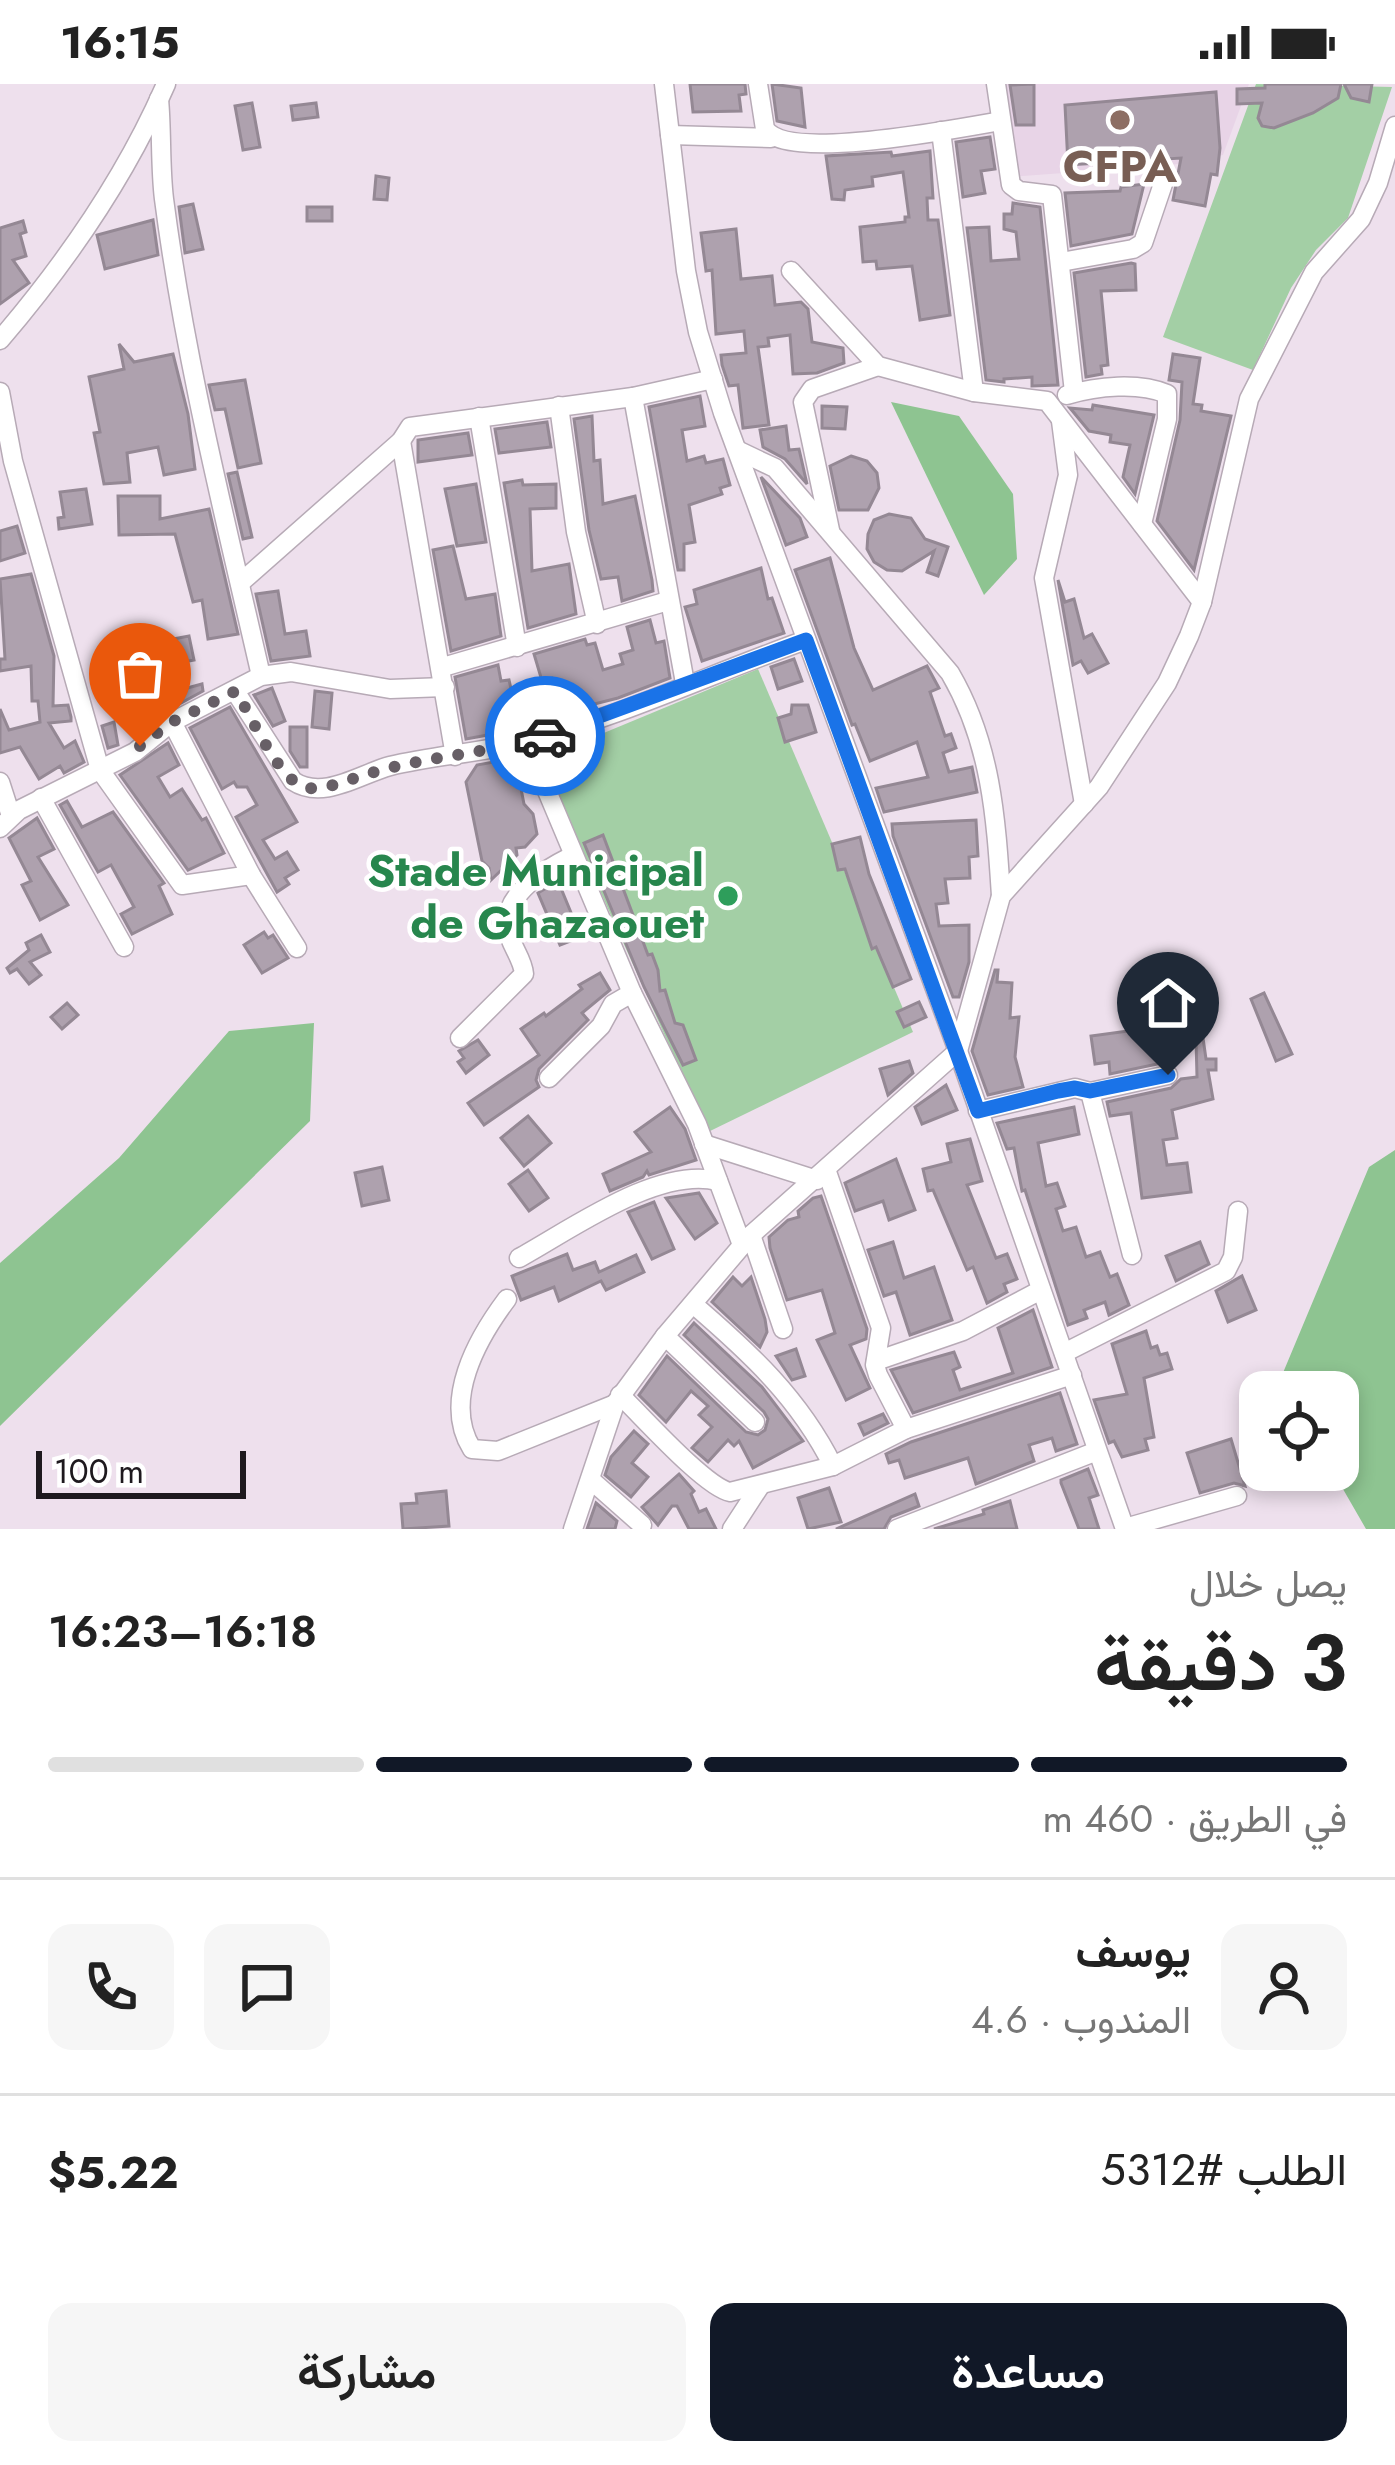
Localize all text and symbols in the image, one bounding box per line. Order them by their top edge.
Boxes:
text: 16:15 [60,10,179,75]
marker: CFPA [1107,107,1133,133]
place label: CFPA [1063,134,1178,199]
pin [89,623,191,746]
icon: bag [107,641,173,707]
courier [485,676,605,796]
icon: car [512,703,578,769]
place label: Stade Municipal de Ghazaouet [367,838,705,955]
marker: Stade Municipal de Ghazaouet [715,883,741,909]
pin [1117,952,1219,1075]
icon: home [1135,970,1201,1036]
map controls [1239,1371,1359,1491]
button: locate [1239,1371,1359,1491]
scale bar [36,1445,246,1498]
text: 100 m [54,1448,144,1495]
text: يصل خلال [1189,1555,1347,1612]
text: 16:18–16:23 [48,1599,317,1664]
text: 3 دقيقة [1094,1607,1347,1719]
text: في الطريق · 460 m [1042,1790,1347,1847]
text: يوسف [1076,1919,1191,1984]
button: phone [48,1924,174,2050]
button: chat [204,1924,330,2050]
button: person [1221,1924,1347,2050]
text: المندوب · 4.6 [971,1991,1191,2048]
text: الطلب #5312 [1101,2137,1347,2202]
text: $5.22 [48,2140,179,2205]
button: مشاركة [48,2303,686,2441]
button: مساعدة [710,2303,1347,2441]

